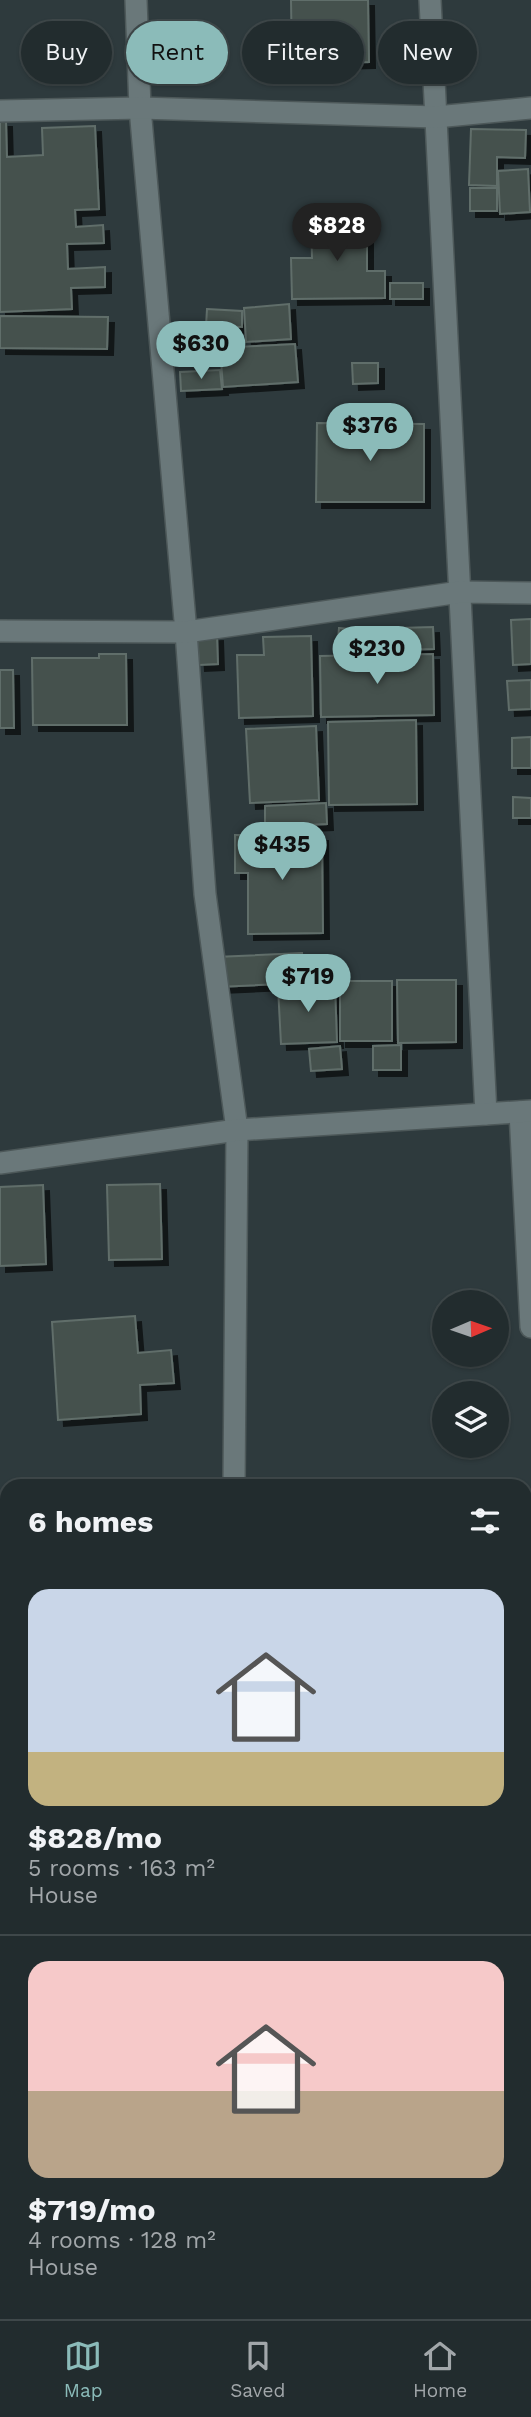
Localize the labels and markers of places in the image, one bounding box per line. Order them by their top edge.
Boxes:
pin: $828 [296,204,378,263]
pin: $630 [160,322,242,381]
pin: $376 [329,404,411,463]
pin: $230 [336,626,418,686]
pin: $435 [241,822,323,882]
pin: $719 [267,954,349,1014]

